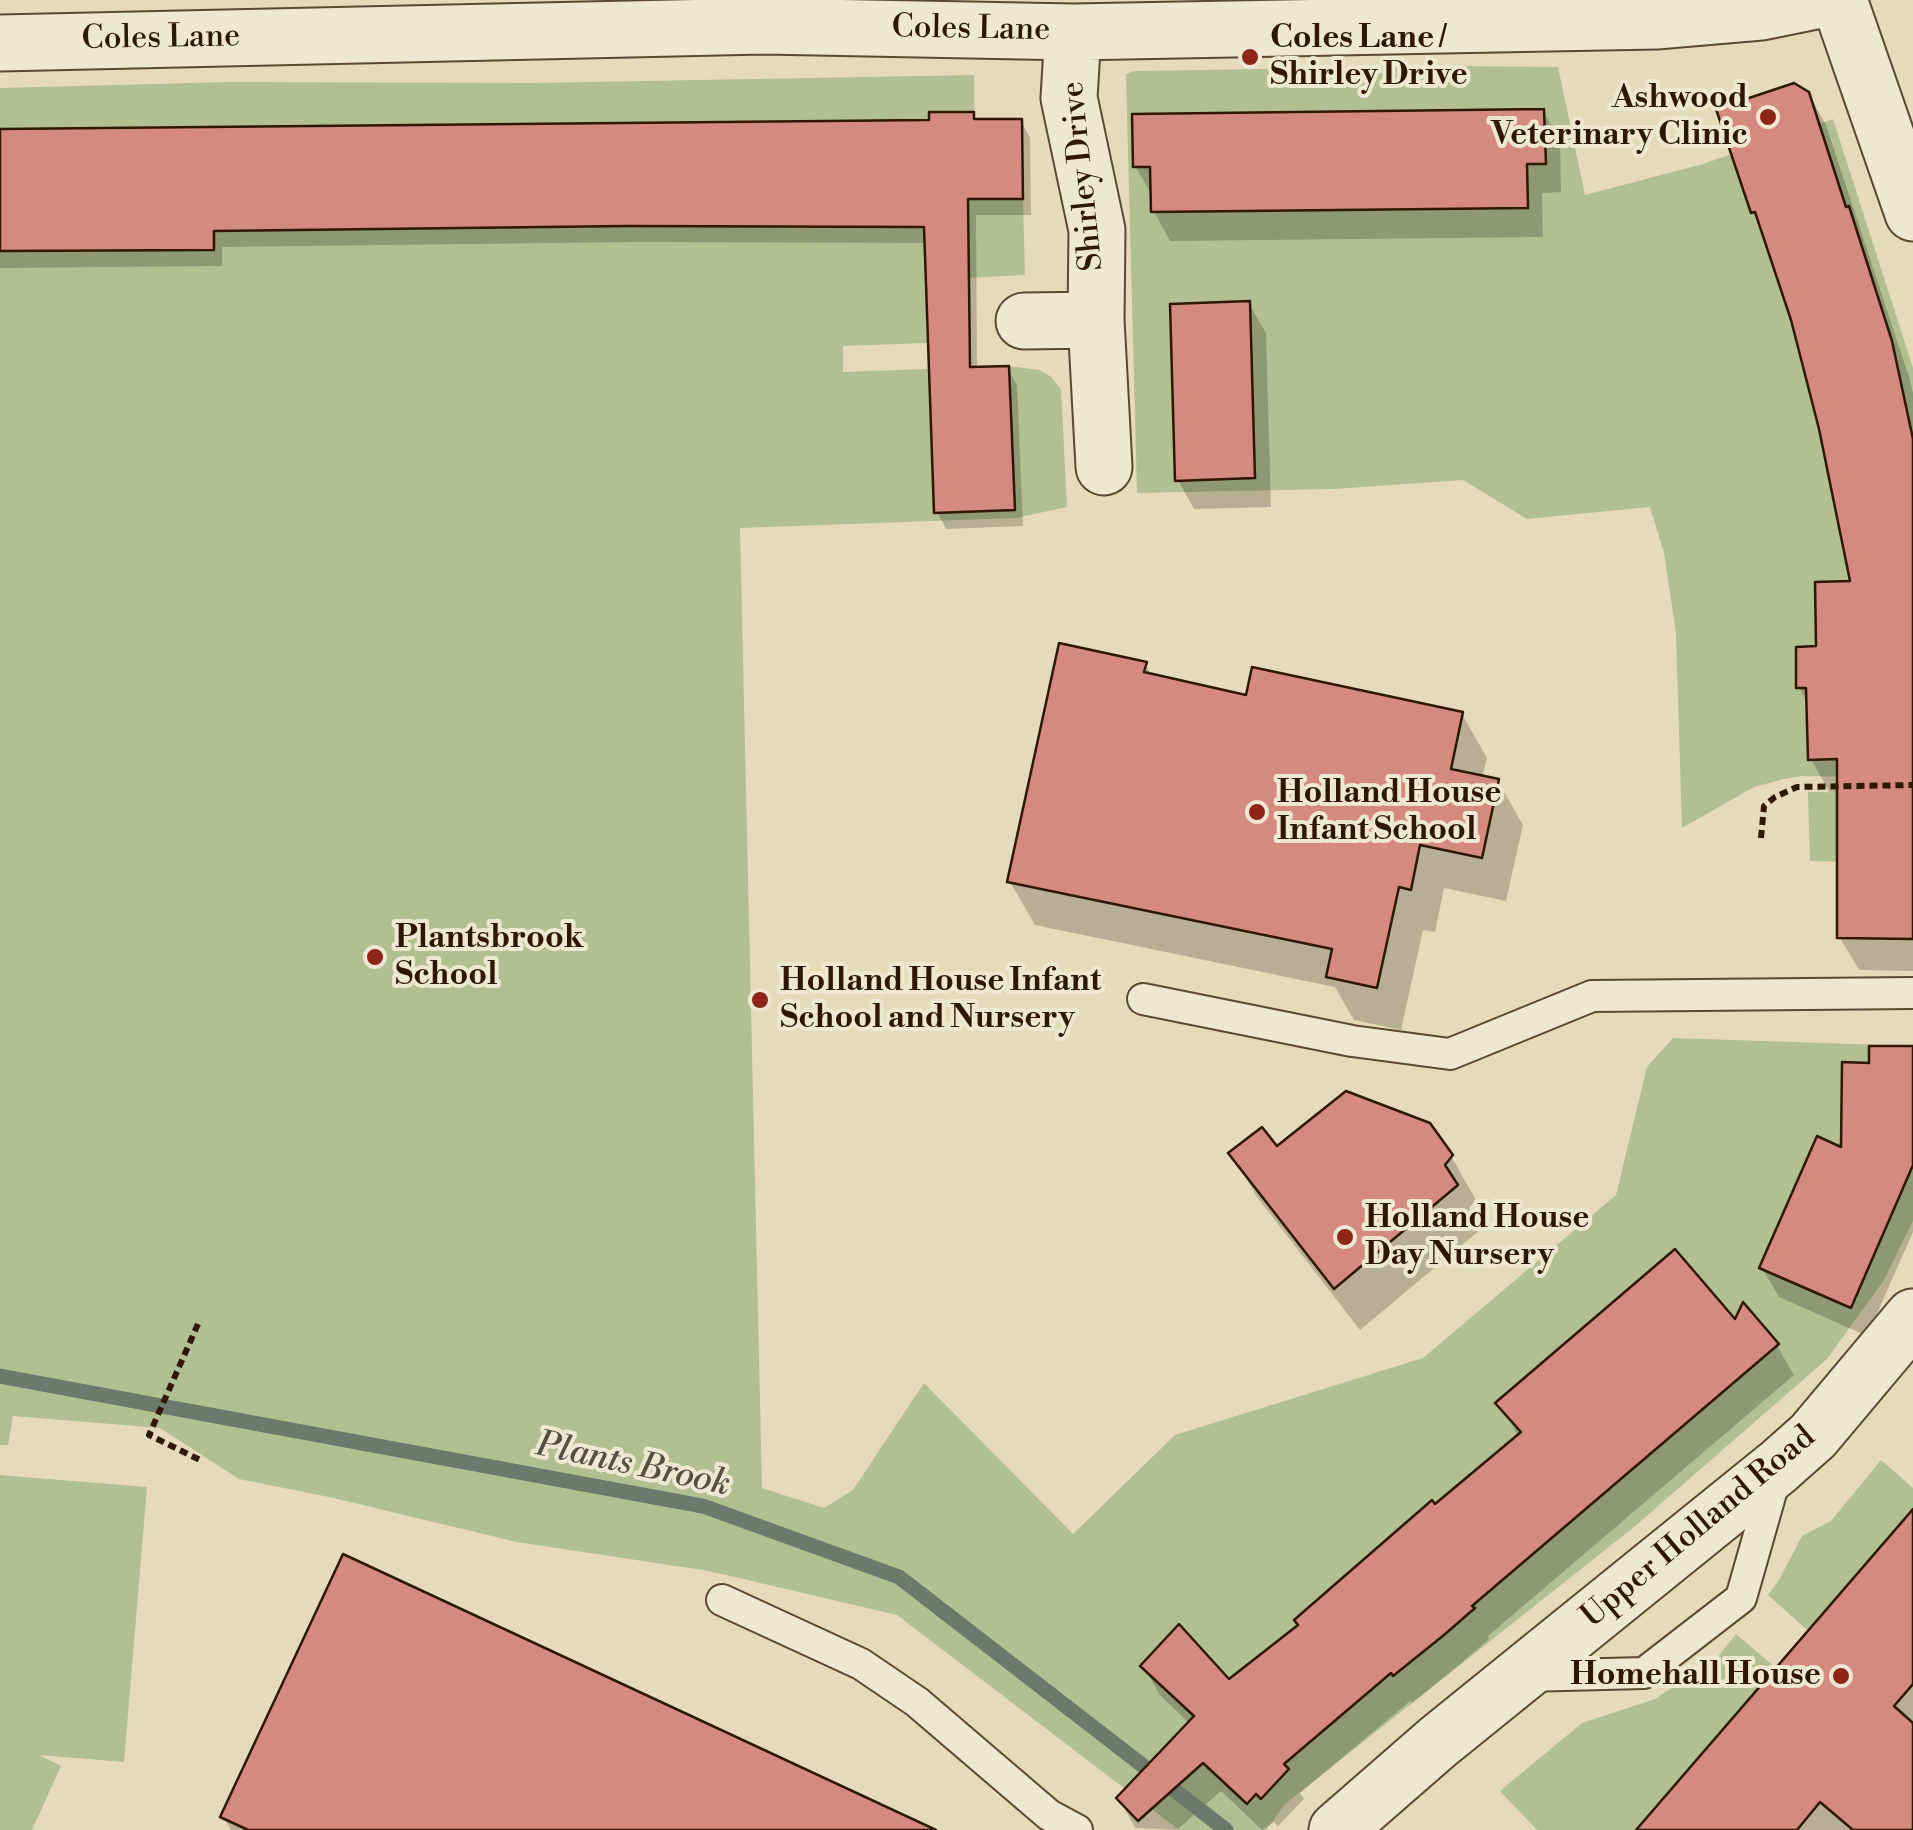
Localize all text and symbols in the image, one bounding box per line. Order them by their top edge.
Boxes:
street label: Coles Lane [891,9,1051,51]
street label: Coles Lane [81,18,241,60]
place label: Coles Lane / Shirley Drive [1270,20,1468,95]
marker: Coles Lane / Shirley Drive [1239,46,1261,68]
street label: Shirley Drive [1055,79,1113,273]
place label: Ashwood Veterinary Clinic [1491,80,1748,155]
marker: Ashwood Veterinary Clinic [1757,106,1779,128]
place label: Holland House Infant School [1277,775,1501,850]
marker: Holland House Infant School [1246,801,1268,823]
place label: Plantsbrook School [395,920,584,995]
marker: Plantsbrook School [364,946,386,968]
place label: Holland House Infant School and Nursery [780,963,1101,1038]
marker: Holland House Infant School and Nursery [749,989,771,1011]
place label: Holland House Day Nursery [1365,1200,1589,1275]
marker: Holland House Day Nursery [1334,1226,1356,1248]
street label: Upper Holland Road [1574,1419,1824,1637]
water label: Plants Brook [532,1425,734,1507]
place label: Homehall House [1570,1657,1821,1695]
marker: Homehall House [1830,1665,1852,1687]

